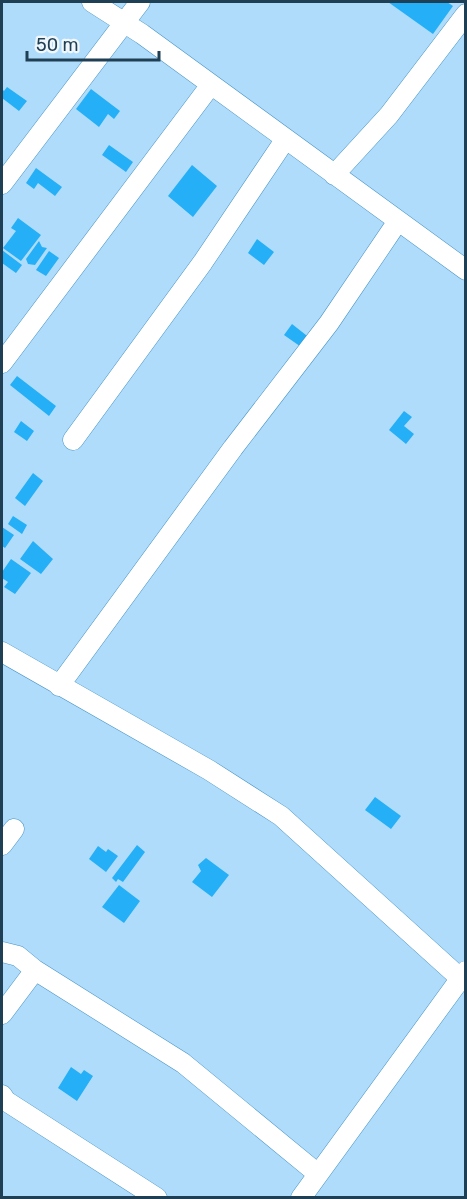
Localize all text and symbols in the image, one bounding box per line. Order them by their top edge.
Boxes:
scale bar [27,24,159,62]
text: 50 m [36,34,79,56]

